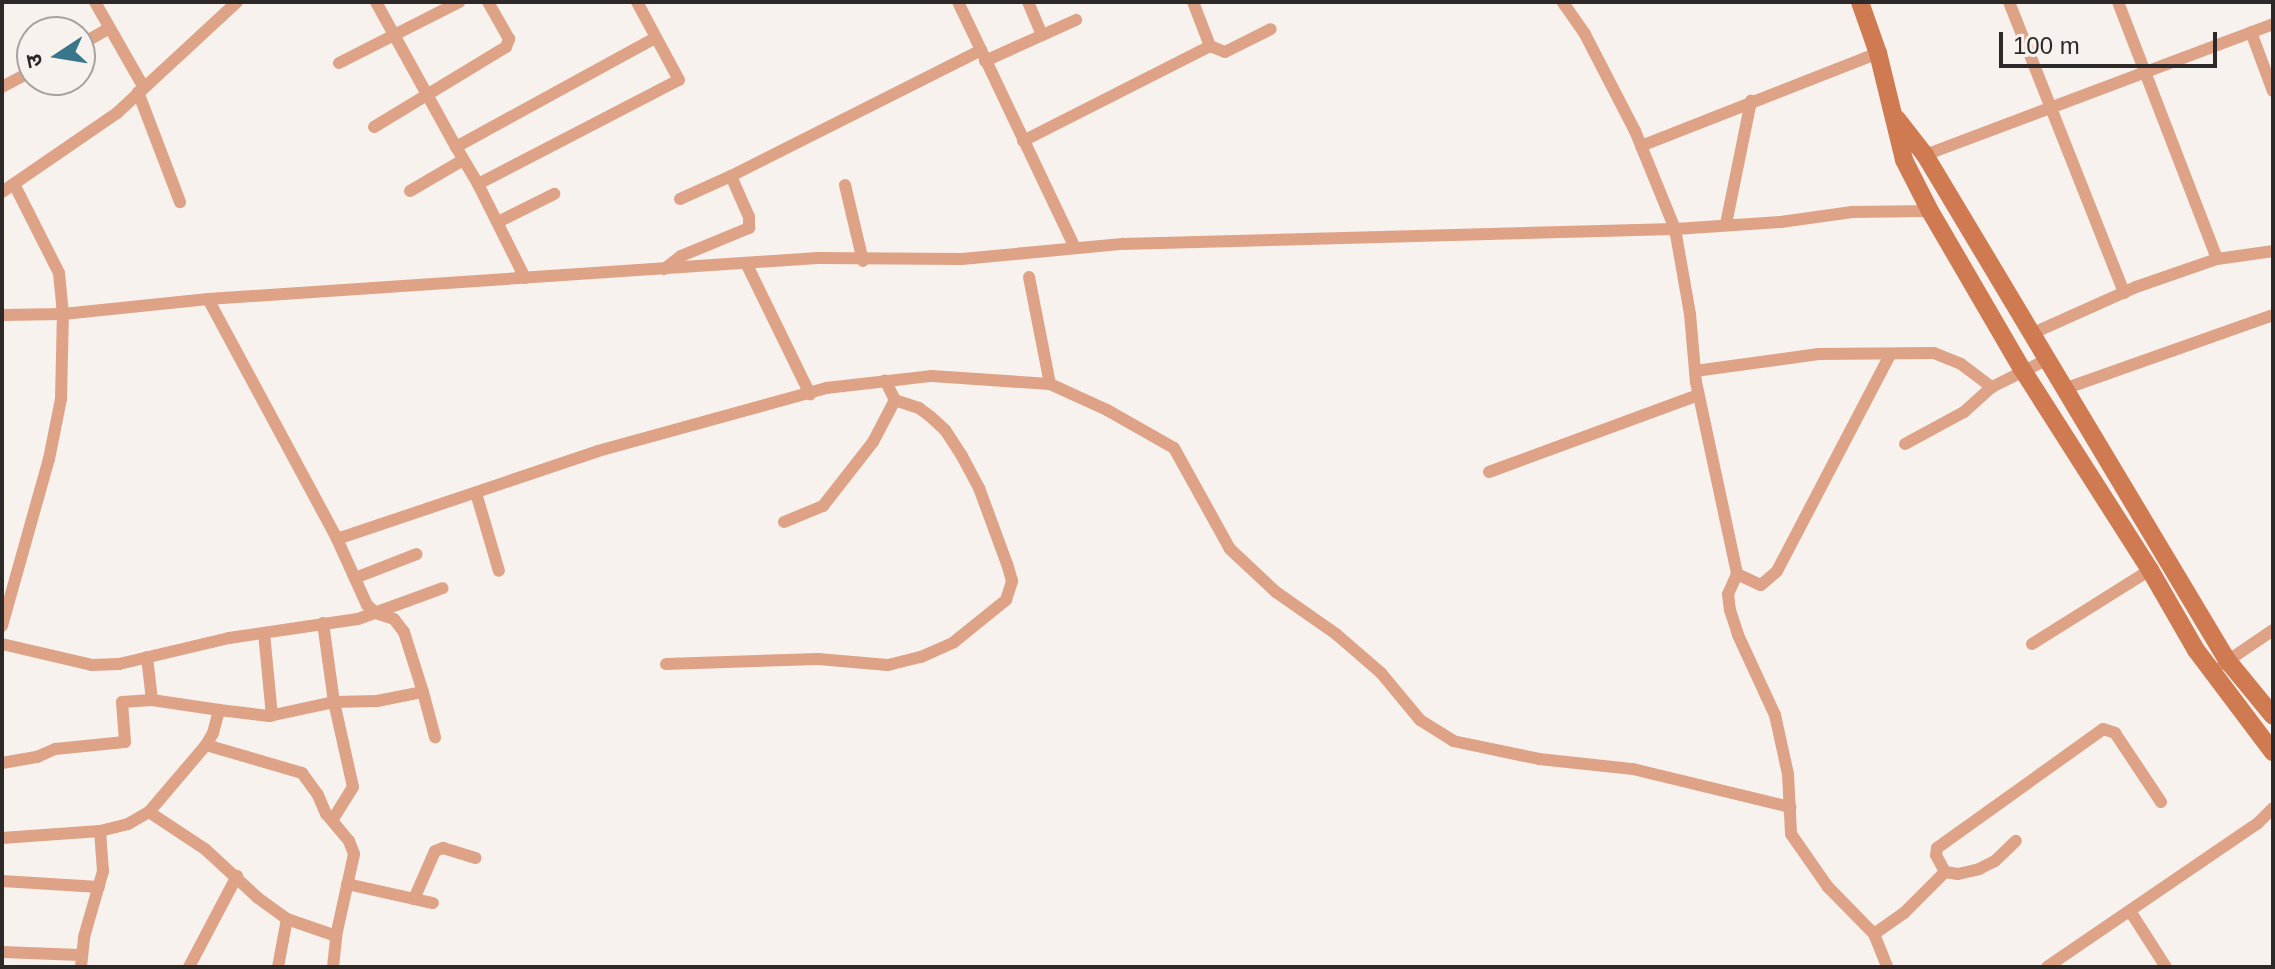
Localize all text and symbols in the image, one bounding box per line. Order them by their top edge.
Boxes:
north arrow [16,16,96,96]
scale bar [2003,16,2221,66]
text: 100 m [2013,32,2080,59]
text: उ [20,52,48,70]

